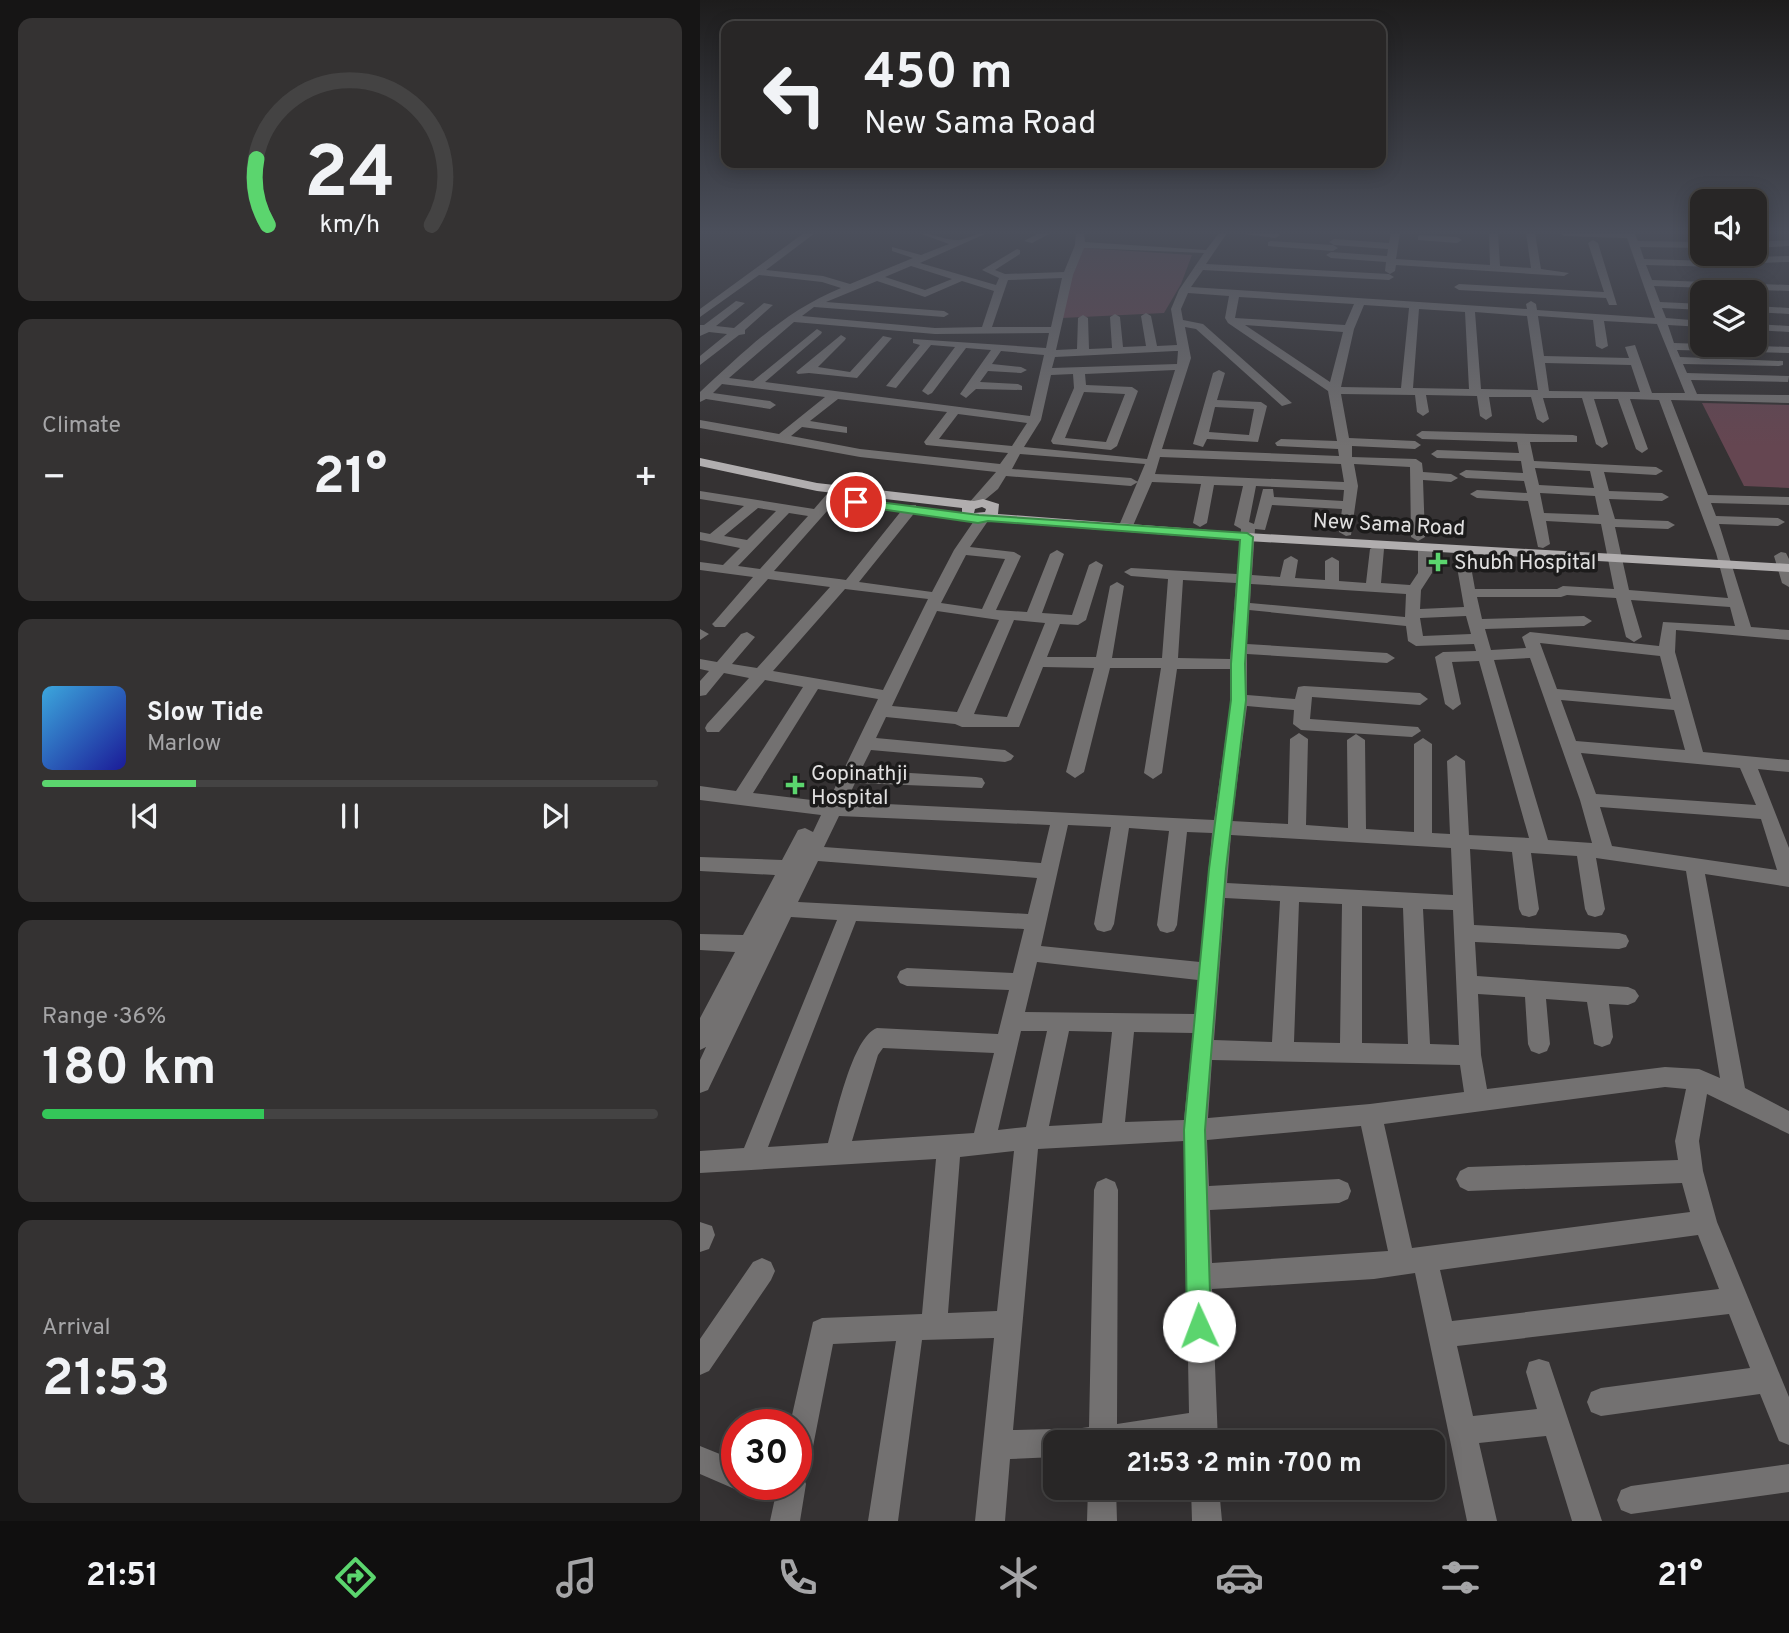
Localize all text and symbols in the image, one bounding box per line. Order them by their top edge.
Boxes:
text: 450 m [864,44,1013,106]
icon: left [749,49,840,140]
text: New Sama Road [864,105,1096,145]
text: 24 [304,132,396,224]
map controls [1690,189,1767,357]
button: sound [1690,189,1767,266]
text: km/h [320,210,380,242]
button: layers [1690,280,1767,357]
text: Climate [42,412,121,441]
text: 21° [313,446,387,512]
text: − [42,455,67,504]
text: + [633,455,658,504]
pin [826,472,886,532]
icon: arrive [837,483,875,521]
street label: New Sama Road [1312,508,1466,543]
place label: Shubh Hospital [1454,550,1596,577]
marker: Shubh Hospital [1428,552,1448,572]
text: Slow Tide [147,697,264,730]
text: Marlow [147,730,221,759]
place label: Gopinathji Hospital [811,761,908,812]
marker: Gopinathji Hospital [785,775,805,795]
icon: previous [126,797,164,835]
icon: pause [331,797,369,835]
icon: next [536,797,574,835]
text: Range · 36% [42,1003,166,1032]
text: 180 km [42,1037,217,1103]
position arrow [1162,1289,1236,1363]
text: Arrival [42,1314,111,1343]
text: 21:53 [42,1348,170,1414]
speed limit sign: 30 [721,1409,812,1500]
text: 21:53 · 2 min · 700 m [1126,1448,1362,1481]
icon: directions [331,1553,380,1602]
icon: music [552,1553,601,1602]
icon: phone [773,1553,822,1602]
icon: climate [994,1553,1043,1602]
icon: car [1215,1553,1264,1602]
icon: filters [1436,1553,1485,1602]
text: 21:51 [86,1557,159,1597]
text: 21° [1657,1557,1703,1597]

